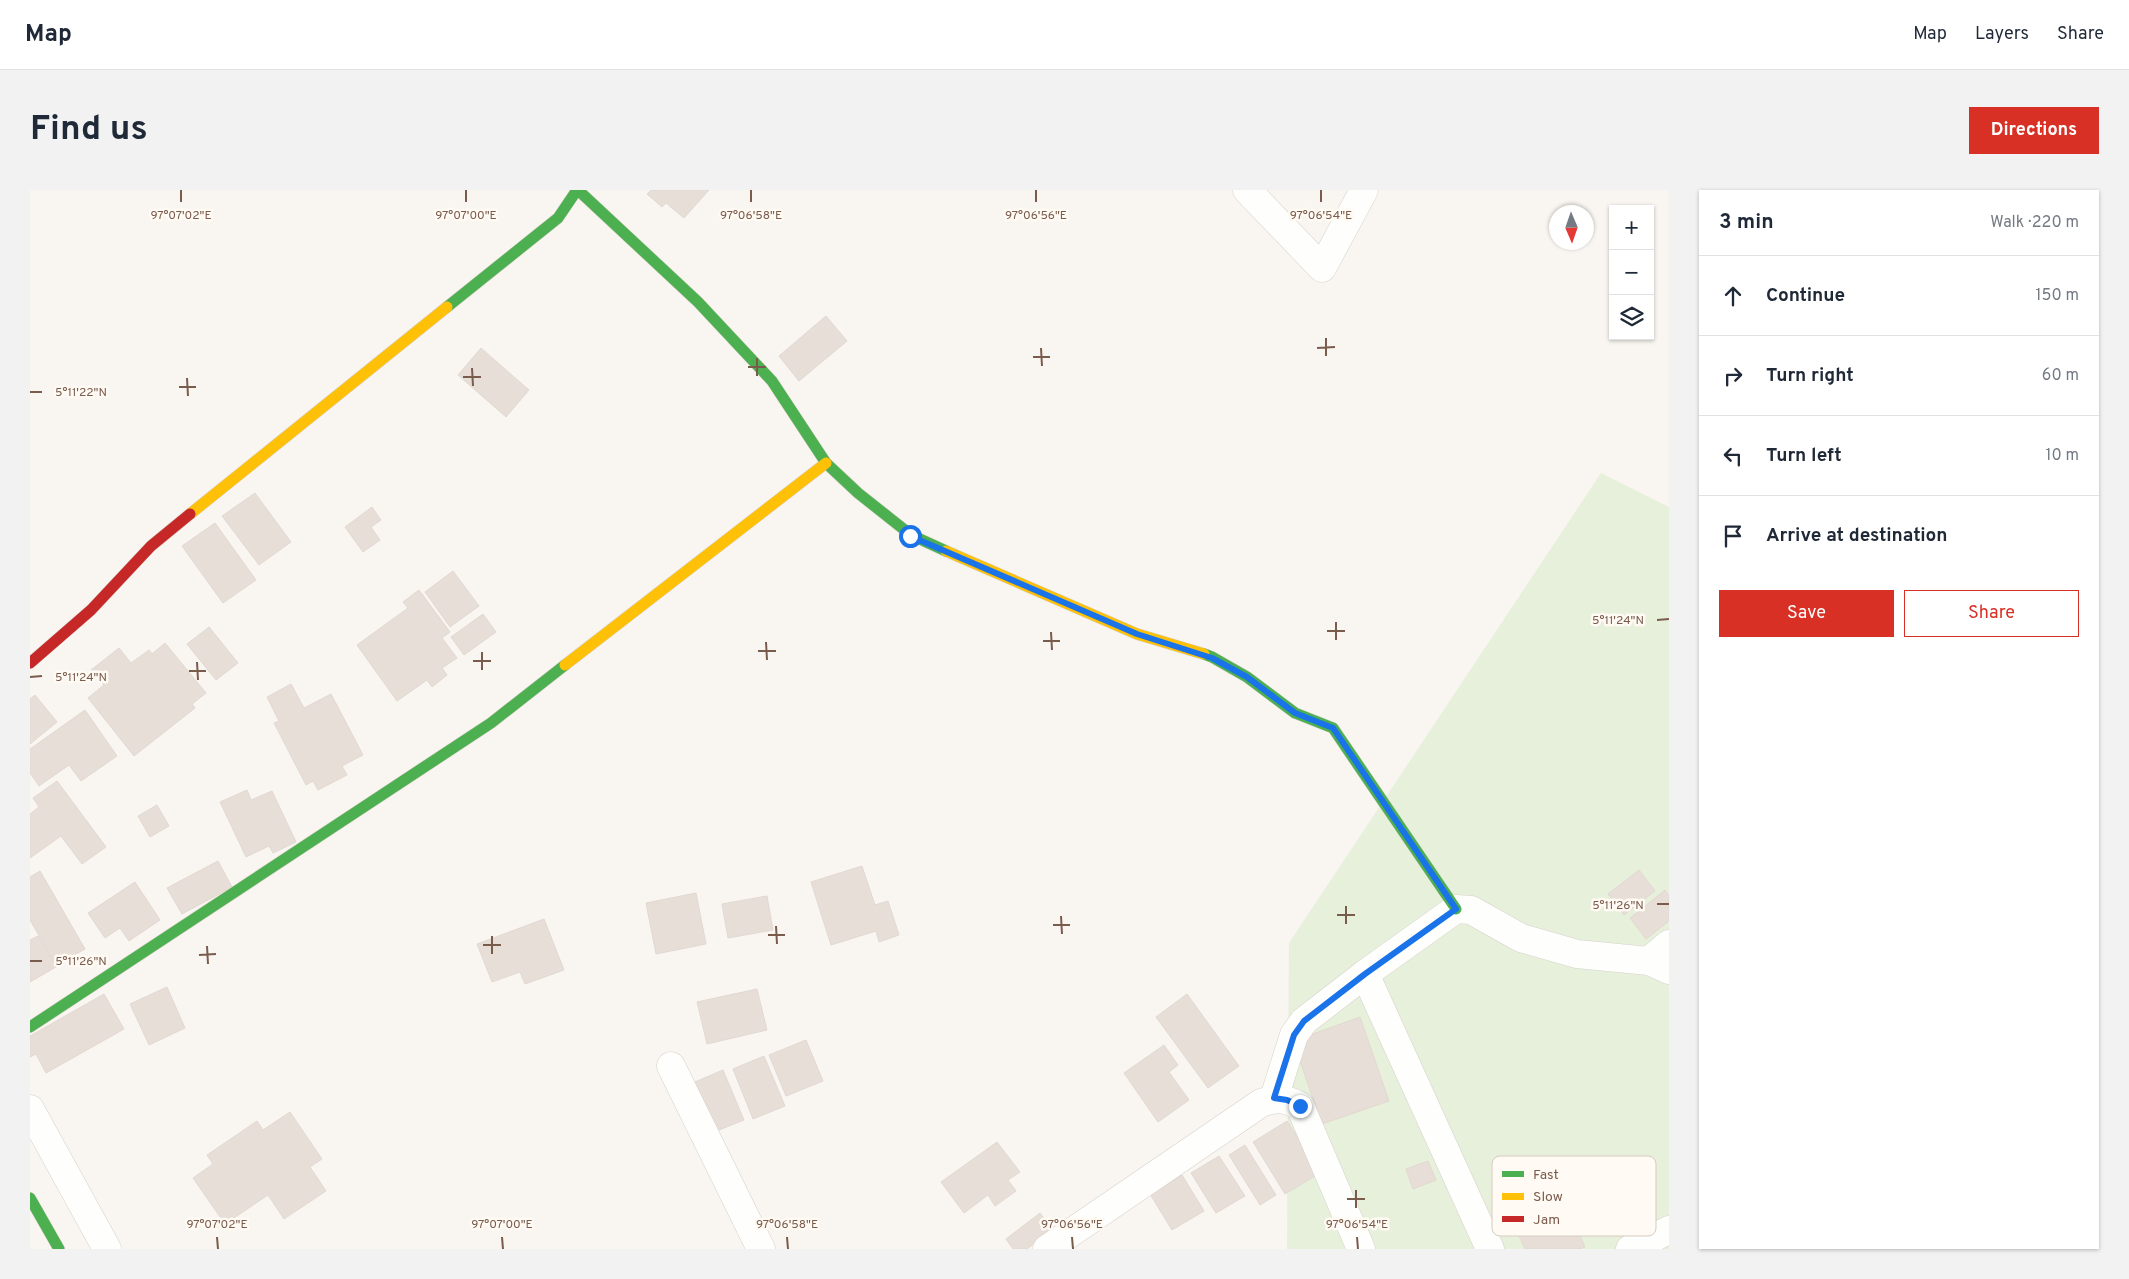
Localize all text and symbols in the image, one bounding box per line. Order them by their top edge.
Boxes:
text: Map [25,20,72,50]
text: Map [1913,23,1947,46]
text: Layers [1975,23,2029,46]
text: Share [2057,23,2104,46]
button: Directions [1969,107,2099,154]
text: Find us [30,108,148,152]
north arrow [1549,205,1594,250]
map controls [1609,205,1654,340]
button: + [1609,205,1654,250]
text: 97°07'02"E [150,208,212,224]
text: 97°07'00"E [435,208,497,224]
text: 97°06'58"E [720,208,782,224]
text: 97°06'56"E [1005,208,1067,224]
text: 97°06'54"E [1290,208,1352,224]
text: 3 min [1719,209,1774,236]
text: Walk · 220 m [1990,213,2079,233]
button: − [1609,250,1654,295]
icon: ahead [1719,282,1747,310]
text: Continue [1766,284,1845,308]
text: 150 m [2036,286,2079,306]
button: layers [1609,295,1654,340]
icon: right [1719,362,1747,390]
text: Turn right [1766,364,1854,388]
text: 60 m [2042,366,2079,386]
text: 5°11'22"N [55,385,107,401]
icon: left [1719,442,1747,470]
text: Turn left [1766,444,1842,468]
text: 10 m [2045,446,2079,466]
icon: arrive [1719,522,1747,550]
text: Arrive at destination [1766,524,1947,548]
route start [899,525,922,548]
button: Save [1719,590,1894,637]
button: Share [1904,590,2079,637]
text: 5°11'24"N [1592,613,1644,629]
text: 5°11'24"N [55,670,107,686]
text: 5°11'26"N [1592,898,1644,914]
text: 5°11'26"N [55,954,107,970]
route end [1289,1095,1312,1118]
legend [1492,1156,1656,1236]
text: Fast [1533,1167,1559,1184]
text: Slow [1533,1189,1563,1206]
text: Jam [1533,1212,1560,1229]
text: 97°07'02"E [186,1217,248,1233]
text: 97°07'00"E [471,1217,533,1233]
text: 97°06'58"E [756,1217,818,1233]
text: 97°06'56"E [1041,1217,1103,1233]
text: 97°06'54"E [1326,1217,1388,1233]

